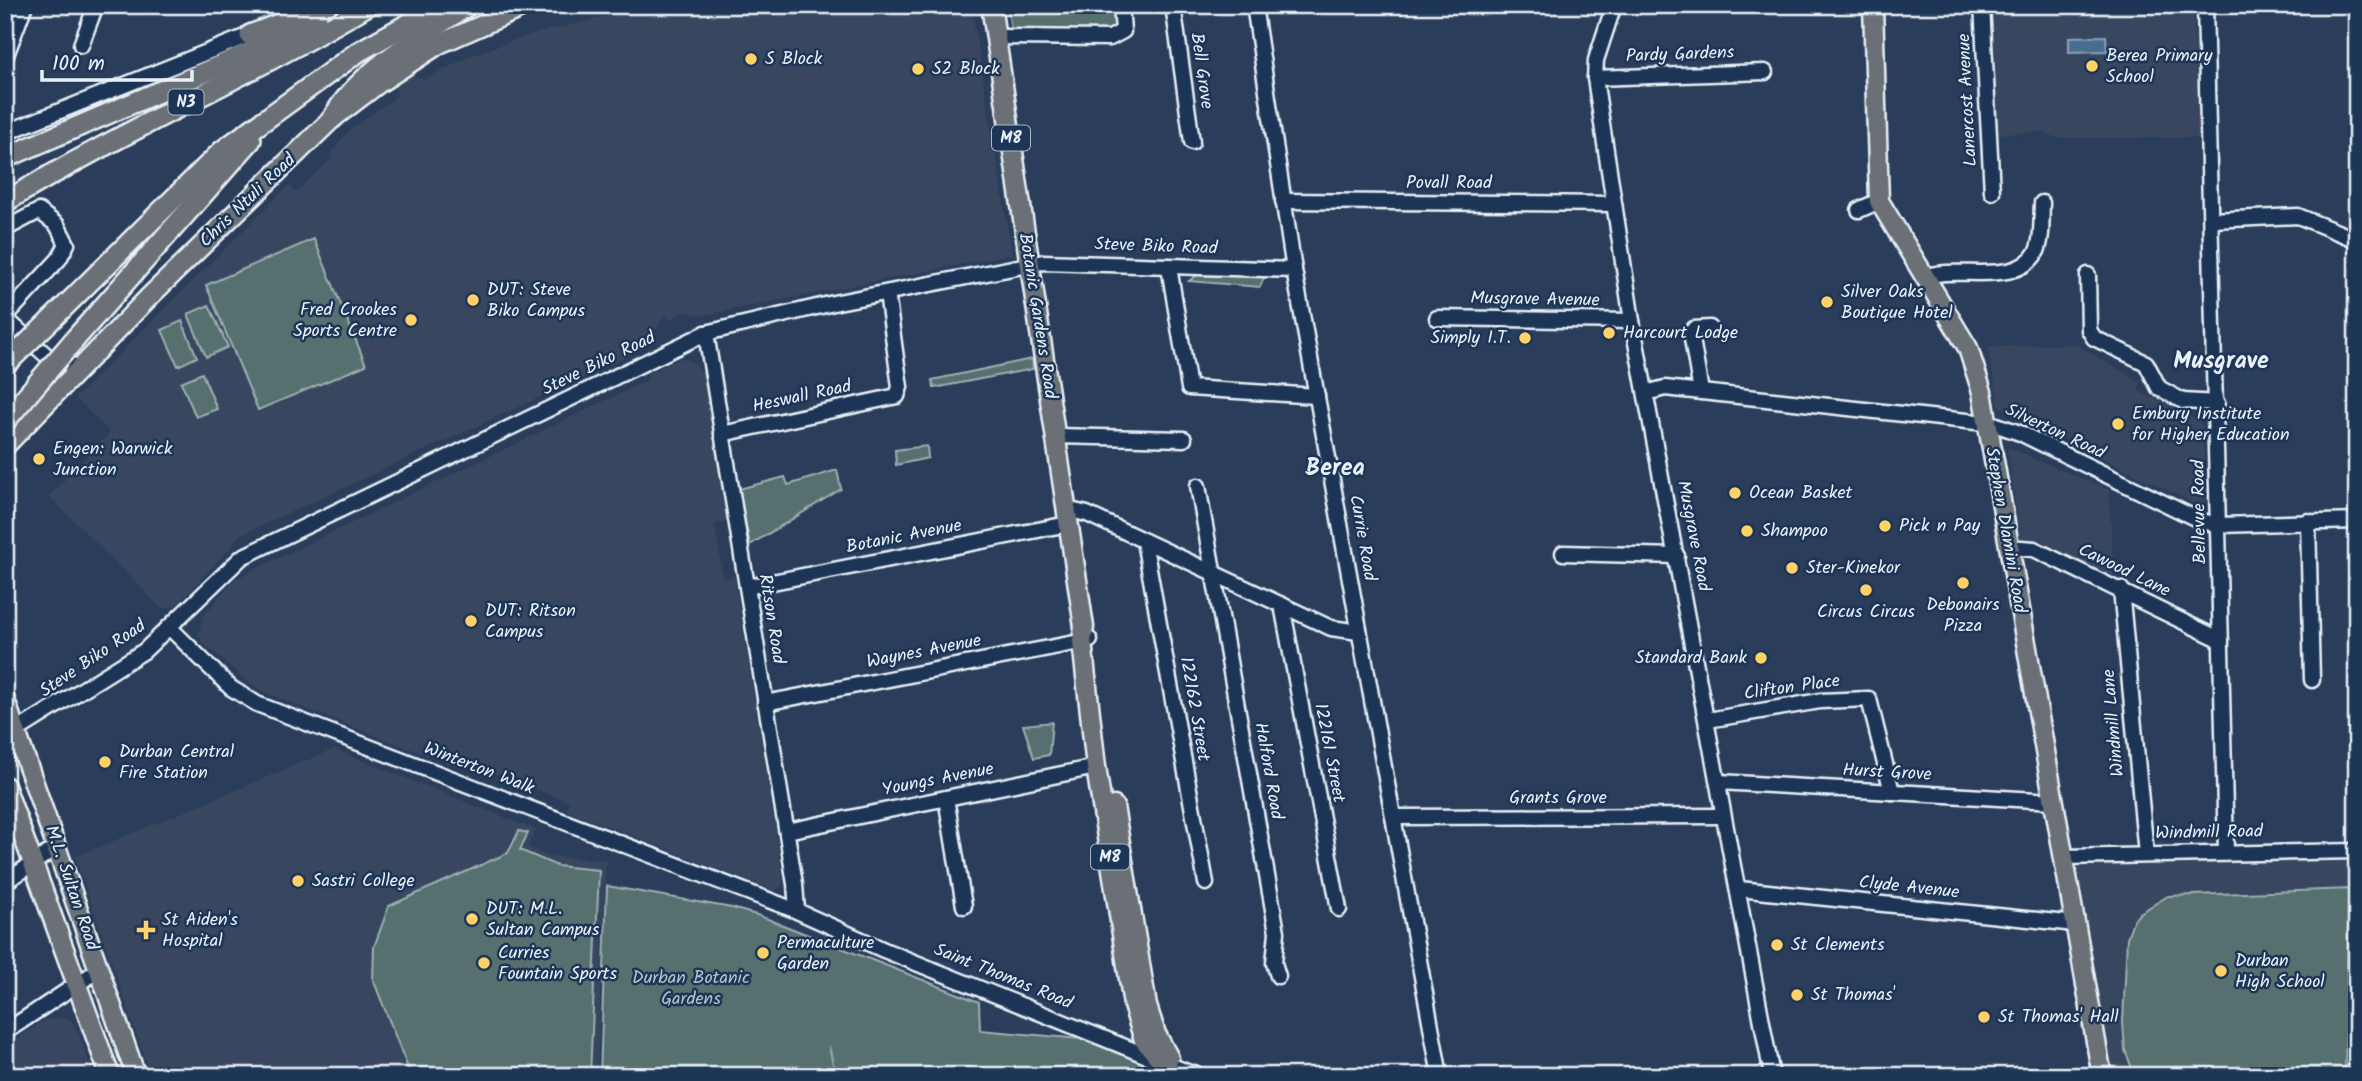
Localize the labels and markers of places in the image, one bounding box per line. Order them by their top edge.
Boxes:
place label: Berea Primary School [2106,42,2213,92]
place label: S Block [765,45,823,74]
marker: S Block [743,51,759,67]
place label: S2 Block [932,55,1000,84]
marker: Berea Primary School [2084,58,2100,74]
marker: S2 Block [910,61,926,77]
place label: DUT: Steve Biko Campus [487,276,585,326]
place label: Silver Oaks Boutique Hotel [1841,278,1953,328]
marker: DUT: Steve Biko Campus [465,292,481,308]
marker: Silver Oaks Boutique Hotel [1819,294,1835,310]
place label: Fred Crookes Sports Centre [293,296,397,346]
marker: Fred Crookes Sports Centre [403,312,419,328]
place label: Harcourt Lodge [1623,319,1738,348]
place label: Simply I.T. [1430,324,1511,353]
marker: Harcourt Lodge [1601,325,1617,341]
marker: Simply I.T. [1517,330,1533,346]
place label: Embury Institute for Higher Education [2132,400,2290,450]
marker: Embury Institute for Higher Education [2110,416,2126,432]
place label: Engen: Warwick Junction [53,435,173,485]
marker: Engen: Warwick Junction [31,451,47,467]
place label: Ocean Basket [1749,479,1854,508]
marker: Ocean Basket [1727,485,1743,501]
place label: Pick n Pay [1899,512,1981,541]
place label: Shampoo [1761,517,1828,546]
marker: Pick n Pay [1877,518,1893,534]
marker: Shampoo [1739,523,1755,539]
place label: Ster-Kinekor [1806,554,1901,583]
marker: Ster-Kinekor [1784,560,1800,576]
marker: Debonairs Pizza [1955,575,1971,591]
marker: Circus Circus [1858,582,1874,598]
place label: Debonairs Pizza [1926,591,2000,641]
place label: DUT: Ritson Campus [485,597,576,647]
place label: Circus Circus [1817,598,1915,627]
marker: DUT: Ritson Campus [463,613,479,629]
place label: Standard Bank [1635,644,1748,673]
marker: Standard Bank [1753,650,1769,666]
place label: Durban Central Fire Station [119,738,235,788]
marker: Durban Central Fire Station [97,754,113,770]
place label: Sastri College [312,867,415,896]
marker: Sastri College [290,873,306,889]
place label: DUT: M.L. Sultan Campus [486,895,600,945]
place label: St Aiden's Hospital [162,906,238,956]
marker: DUT: M.L. Sultan Campus [464,911,480,927]
marker: St Aiden's Hospital [136,920,156,940]
place label: Permaculture Garden [777,929,874,979]
place label: St Clements [1791,931,1885,960]
marker: St Clements [1769,937,1785,953]
place label: Curries Fountain Sports [498,939,618,989]
marker: Permaculture Garden [755,945,771,961]
place label: Durban High School [2235,947,2325,997]
marker: Curries Fountain Sports [476,955,492,971]
marker: Durban High School [2213,963,2229,979]
place label: St Thomas' [1811,981,1896,1010]
marker: St Thomas' [1789,987,1805,1003]
place label: St Thomas' Hall [1998,1003,2119,1032]
marker: St Thomas' Hall [1976,1009,1992,1025]

